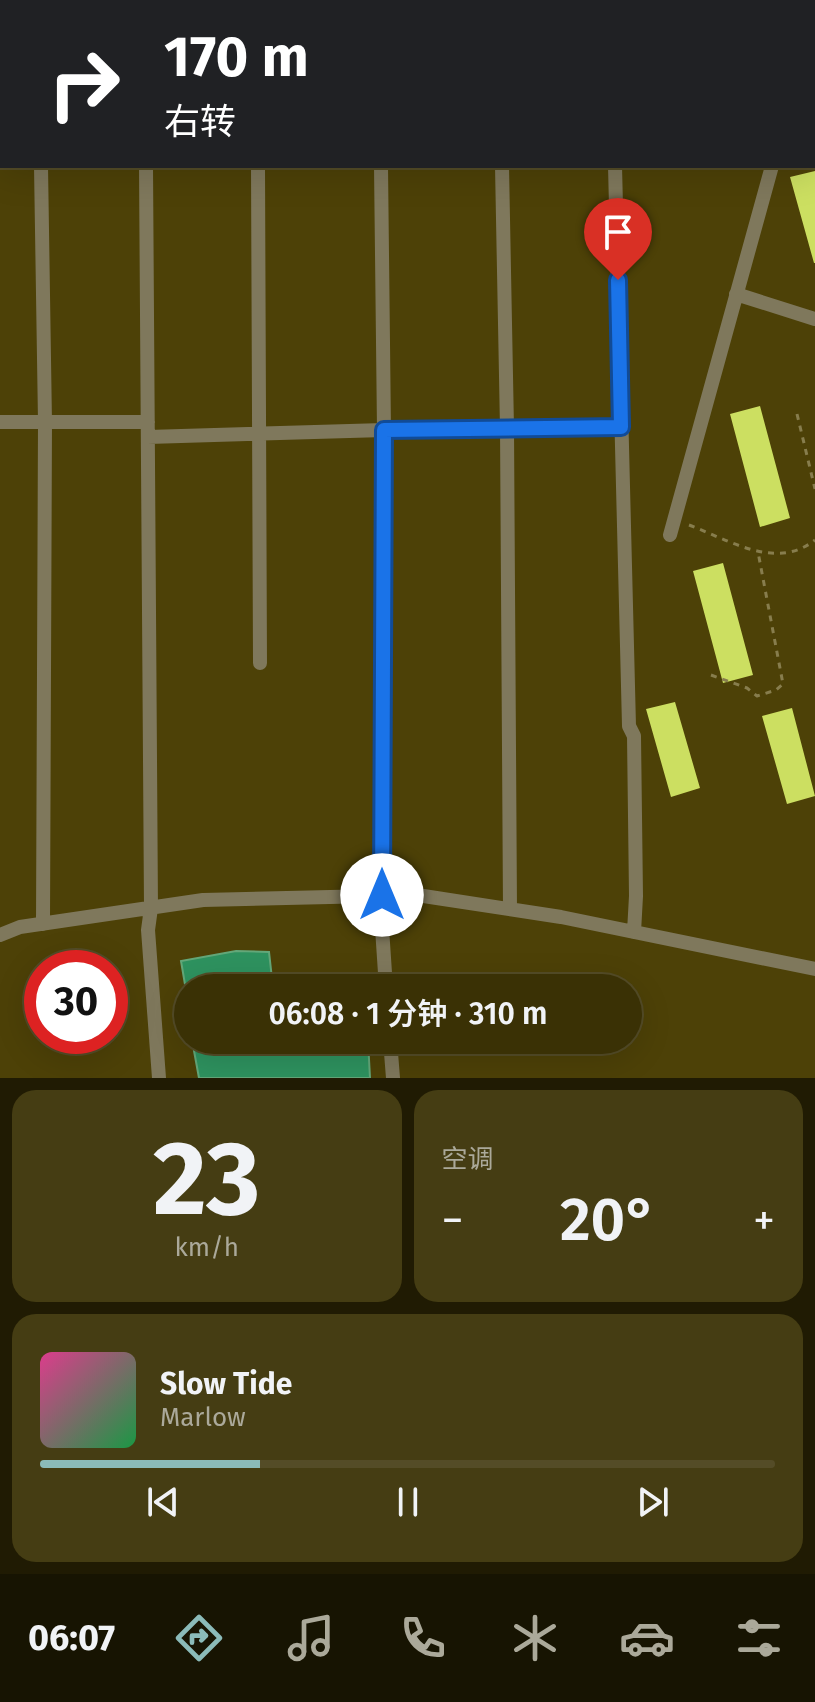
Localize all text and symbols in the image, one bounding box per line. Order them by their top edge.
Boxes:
text: 170 m [164,24,309,91]
icon: right [32,32,136,136]
text: 右转 [164,100,236,144]
pin [584,198,652,280]
icon: arrive [596,210,640,254]
position arrow [340,853,424,937]
speed limit sign: 30 [24,950,128,1054]
text: 06:08 · 1 分钟 · 310 m [268,996,548,1032]
text: 23 [153,1117,260,1242]
text: 空调 [442,1144,494,1175]
text: 20° [560,1184,657,1256]
text: − [442,1194,464,1247]
text: + [753,1194,775,1247]
text: km/h [175,1232,239,1263]
text: Slow Tide [160,1366,292,1402]
text: Marlow [160,1402,246,1433]
icon: previous [141,1480,185,1524]
icon: pause [386,1480,430,1524]
icon: next [631,1480,675,1524]
icon: directions [171,1610,227,1666]
icon: music [283,1610,339,1666]
icon: phone [395,1610,451,1666]
icon: climate [507,1610,563,1666]
icon: car [619,1610,675,1666]
icon: filters [731,1610,787,1666]
text: 06:07 [28,1616,115,1660]

